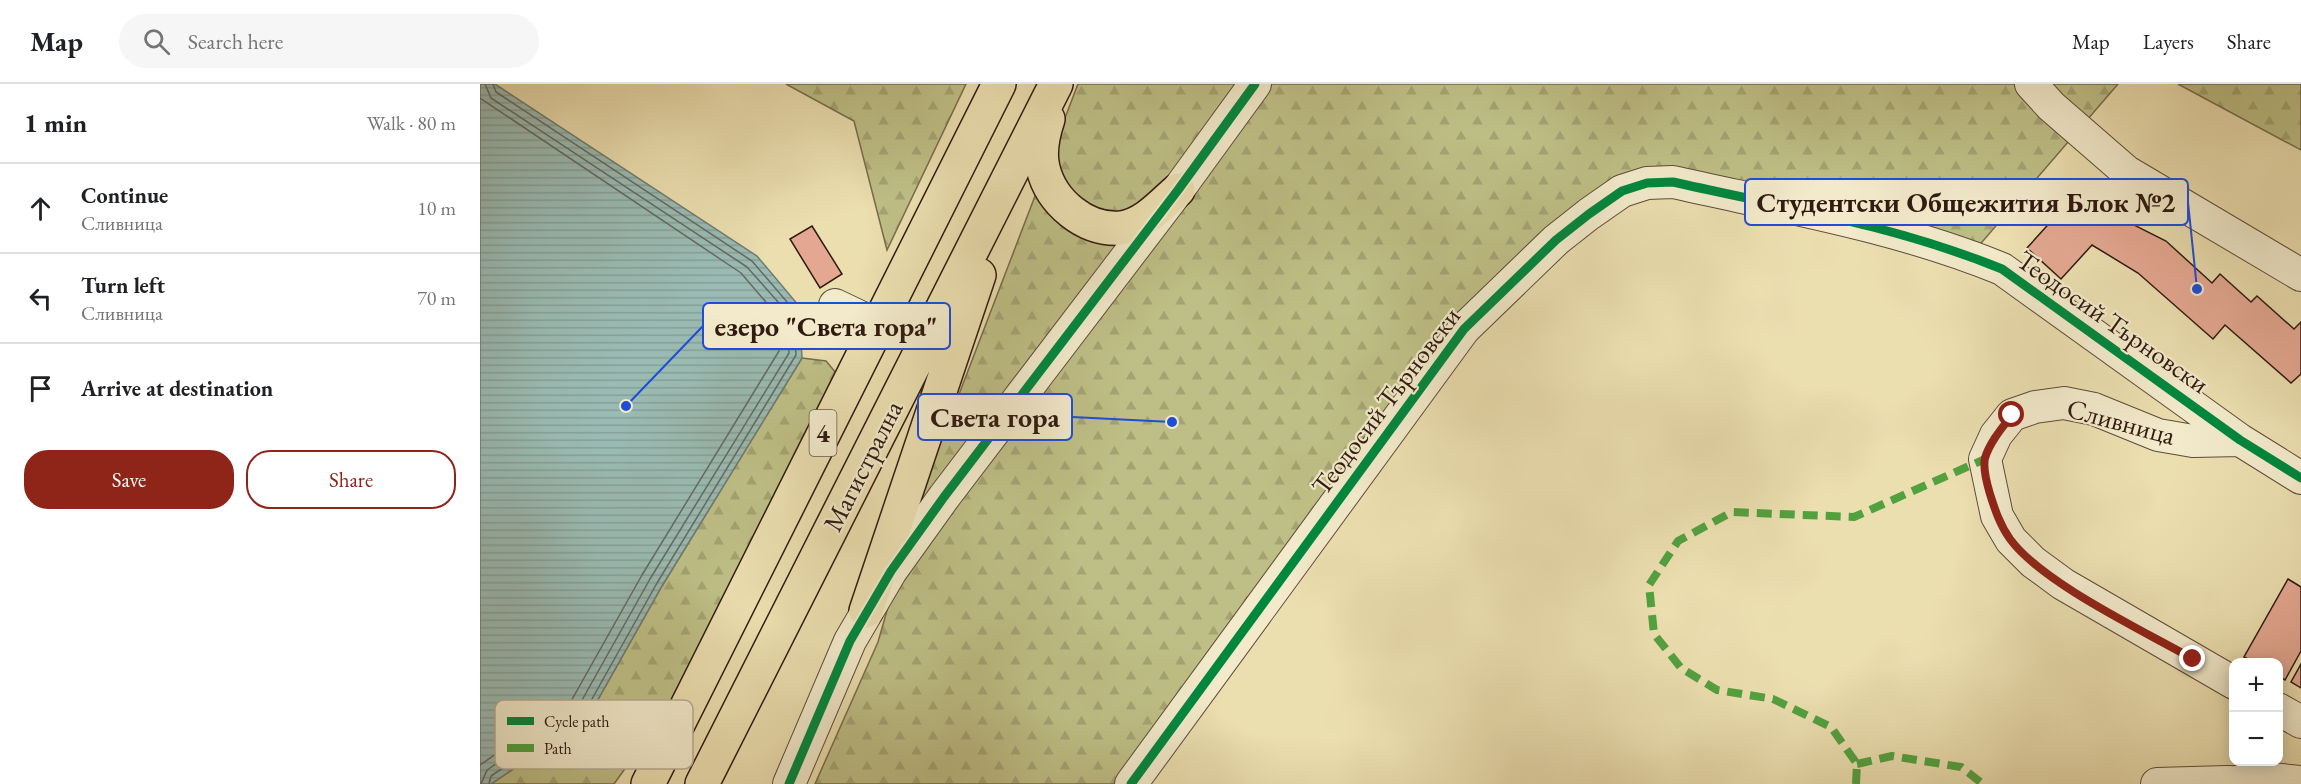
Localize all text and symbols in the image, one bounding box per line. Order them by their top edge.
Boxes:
search box [119,14,539,68]
text: Map [30,23,83,59]
icon: search [140,25,173,58]
text: Search here [188,27,283,56]
text: Map [2072,28,2110,55]
text: Layers [2143,28,2194,55]
text: Share [2227,28,2271,55]
text: 1 min [24,106,87,140]
text: Walk · 80 m [367,110,456,136]
callout: Студентски Общежития Блок №2 [1745,179,2188,225]
text: Continue [81,181,168,210]
text: Студентски Общежития Блок №2 [1757,184,2176,220]
icon: ahead [24,192,57,225]
text: 10 m [417,195,456,221]
text: Сливница [81,210,163,236]
street label: Теодосий Търновски [2010,242,2216,401]
text: Turn left [81,271,165,300]
icon: left [24,282,57,315]
text: 70 m [417,285,456,311]
text: Сливница [81,300,163,326]
street label: Теодосий Търновски [1303,300,1468,502]
callout: езеро "Света гора" [703,303,950,349]
text: езеро "Света гора" [715,308,937,344]
icon: arrive [24,372,57,405]
text: Arrive at destination [81,374,273,403]
street label: Сливница [2063,390,2179,453]
street label: Магистрална [815,394,911,537]
callout: Света гора [918,394,1072,440]
text: Света гора [930,399,1060,435]
route start [1998,401,2024,427]
road number: 4 [810,410,836,456]
button: Save [24,450,234,509]
button: Share [246,450,456,509]
route end [2179,645,2205,671]
map controls [2229,658,2283,766]
button: + [2229,658,2283,712]
legend [495,700,693,769]
text: Cycle path [544,711,609,732]
button: − [2229,712,2283,766]
text: Path [544,738,572,759]

